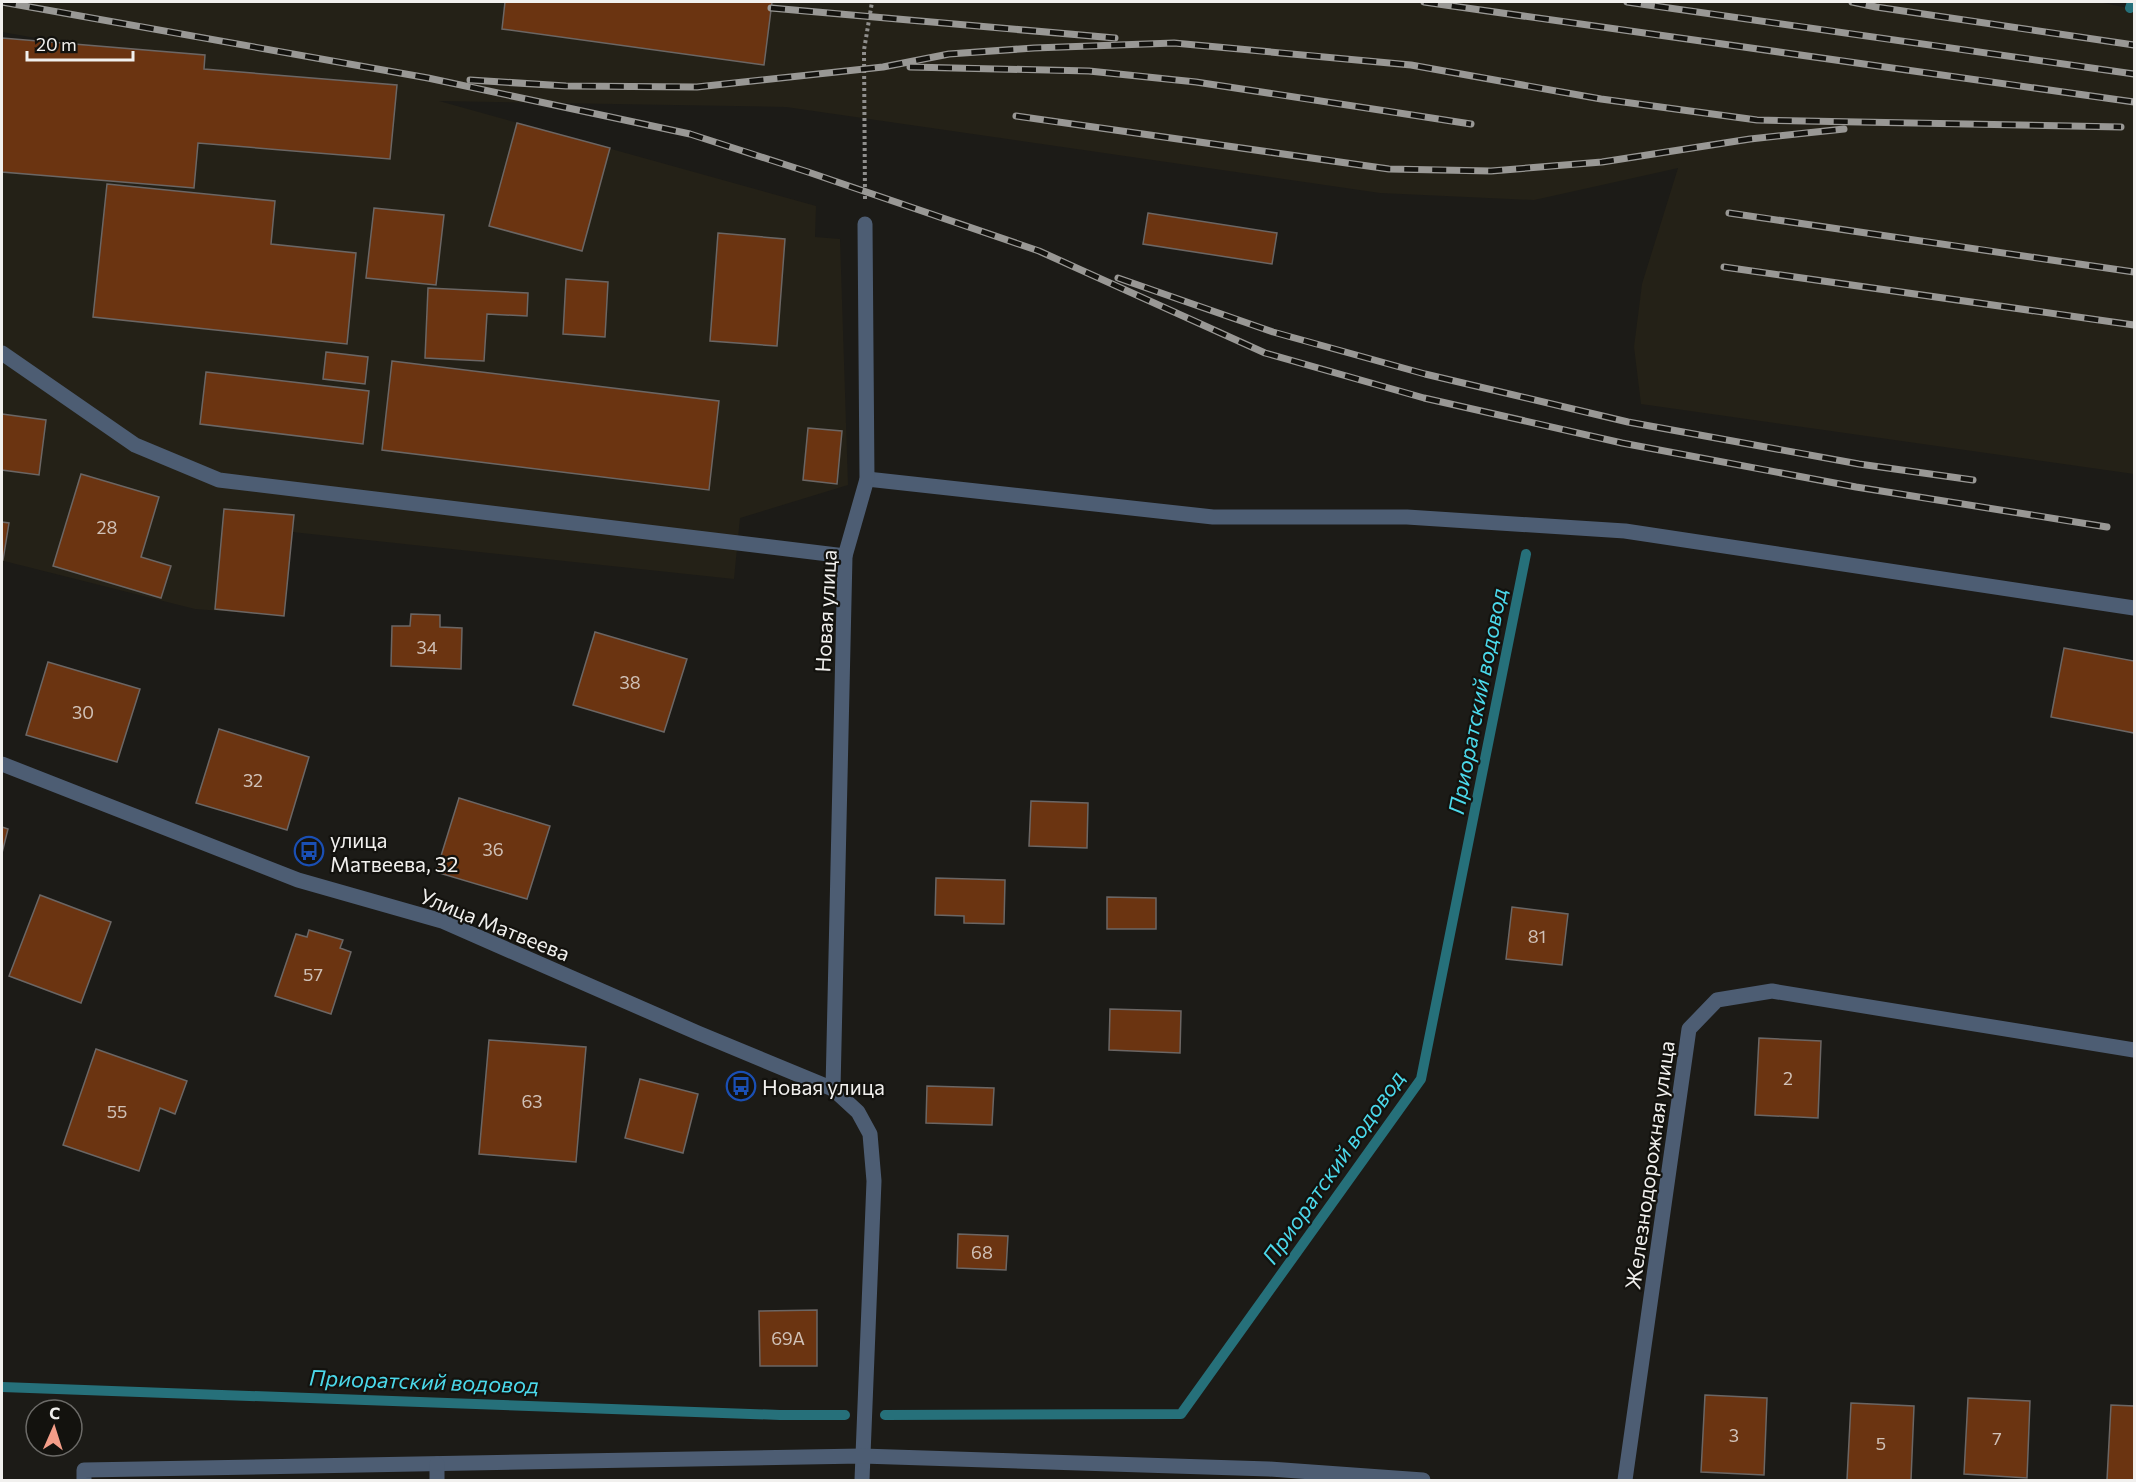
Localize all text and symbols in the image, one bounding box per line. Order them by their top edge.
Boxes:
scale bar [27,24,134,62]
text: 20 m [36,33,77,55]
house number: 28 [97,516,118,538]
street label: Новая улица [809,549,841,673]
water label: Приоратский водовод [1442,586,1512,816]
house number: 34 [416,636,438,658]
house number: 38 [619,671,641,693]
house number: 30 [72,701,94,723]
house number: 32 [243,769,263,791]
place label: улица Матвеева, 32 [330,827,458,876]
bus stop icon: улица Матвеева, 32 [293,835,325,867]
house number: 36 [482,838,504,860]
street label: Улица Матвеева [416,883,574,965]
house number: 81 [1528,925,1546,947]
house number: 57 [303,963,323,985]
street label: Железнодорожная улица [1619,1039,1679,1291]
water label: Приоратский водовод [1256,1065,1410,1269]
house number: 2 [1783,1067,1793,1089]
bus stop icon: Новая улица [725,1070,757,1102]
place label: Новая улица [762,1074,885,1099]
house number: 63 [521,1090,543,1112]
house number: 55 [107,1100,127,1122]
house number: 68 [971,1241,993,1263]
house number: 69А [771,1327,805,1349]
water label: Приоратский водовод [309,1363,539,1399]
north arrow [24,1398,84,1458]
text: С [49,1403,61,1422]
house number: 3 [1729,1424,1739,1446]
house number: 7 [1992,1427,2002,1449]
house number: 5 [1876,1432,1886,1454]

